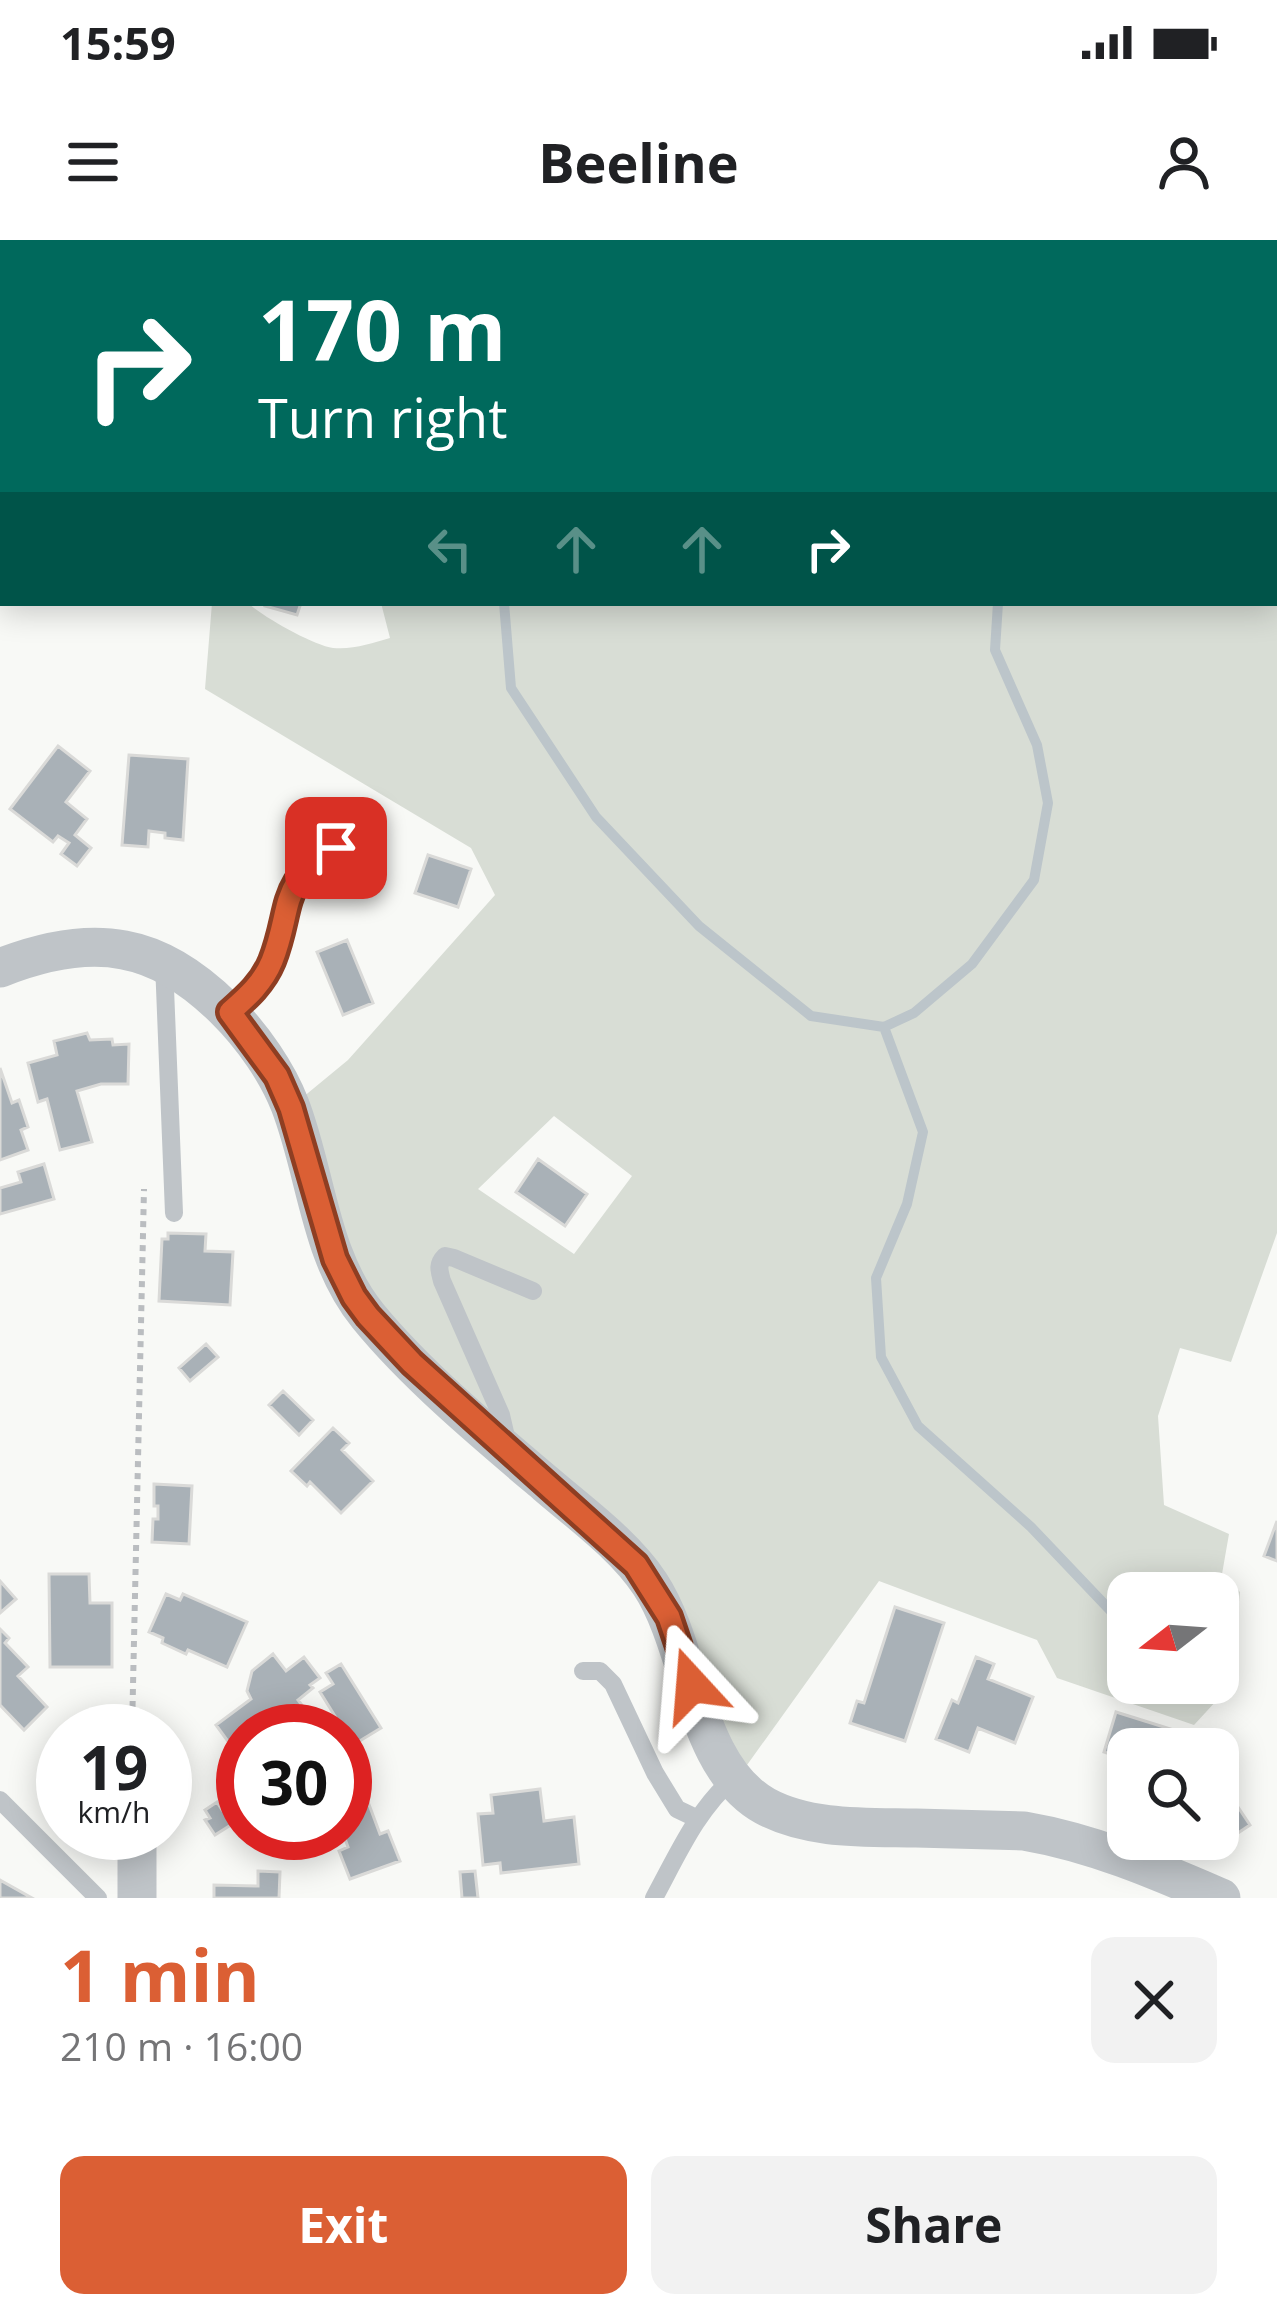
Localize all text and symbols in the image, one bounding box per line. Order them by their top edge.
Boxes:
text: 15:59 [60,12,176,73]
text: Beeline [538,125,739,199]
icon: menu [60,129,126,195]
icon: person [1151,129,1217,195]
text: 170 m [258,271,506,386]
icon: right [60,288,216,444]
text: Turn right [258,380,507,454]
icon: left [417,516,483,582]
icon: ahead [543,516,609,582]
icon: ahead [669,516,735,582]
icon: right [795,516,861,582]
pin [285,797,387,899]
icon: arrive [303,815,369,881]
north arrow [1107,1572,1239,1704]
map controls [1107,1572,1239,1860]
position arrow [629,1622,755,1748]
speed limit sign: 30 [216,1704,372,1860]
text: 19 [80,1726,148,1808]
button: search [1107,1728,1239,1860]
text: km/h [78,1791,150,1832]
text: 1 min [60,1925,260,2023]
button: close [1091,1937,1217,2063]
text: 210 m · 16:00 [60,2019,303,2072]
button: Exit [60,2156,627,2294]
button: Share [651,2156,1217,2294]

